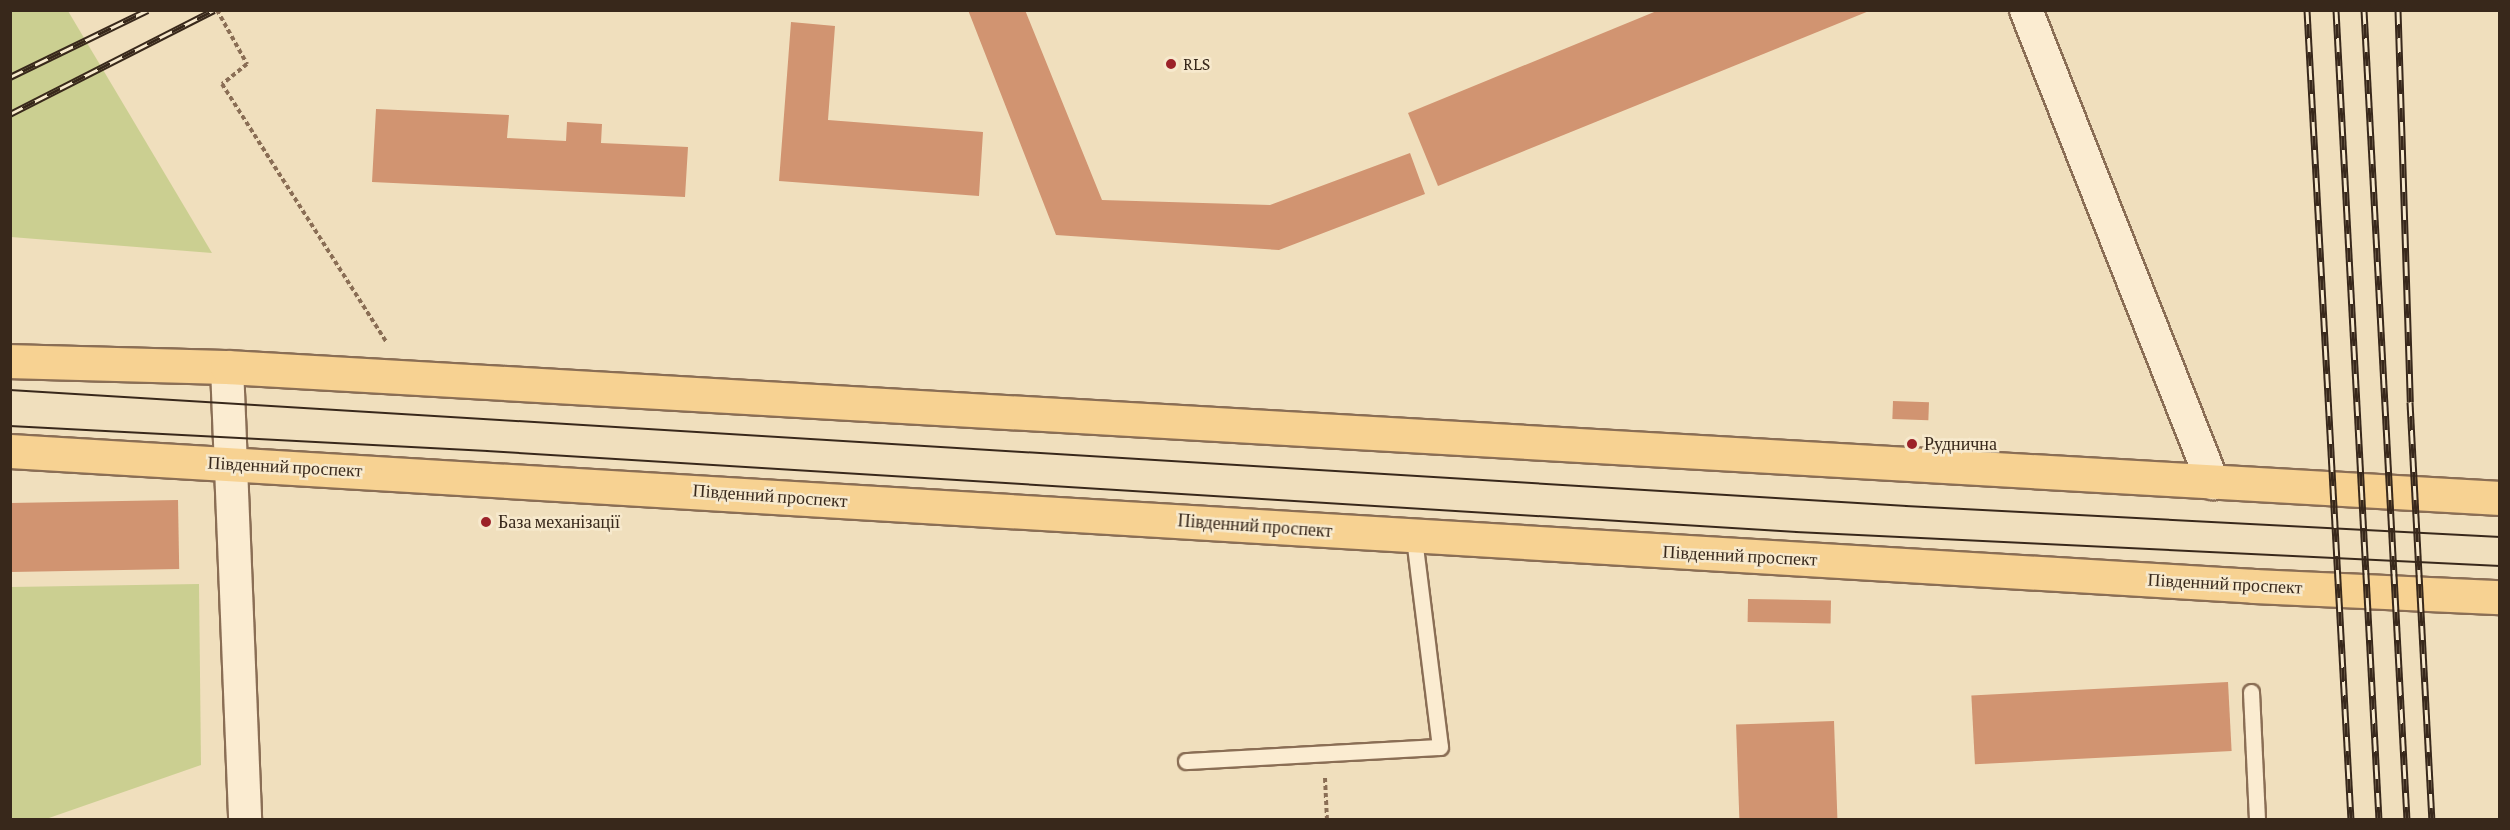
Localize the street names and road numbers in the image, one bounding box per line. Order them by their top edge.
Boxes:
street label: Південний проспект [207,452,363,482]
street label: Південний проспект [692,480,848,512]
street label: Південний проспект [1177,510,1333,542]
street label: Південний проспект [1662,541,1818,571]
street label: Південний проспект [2147,569,2303,599]

